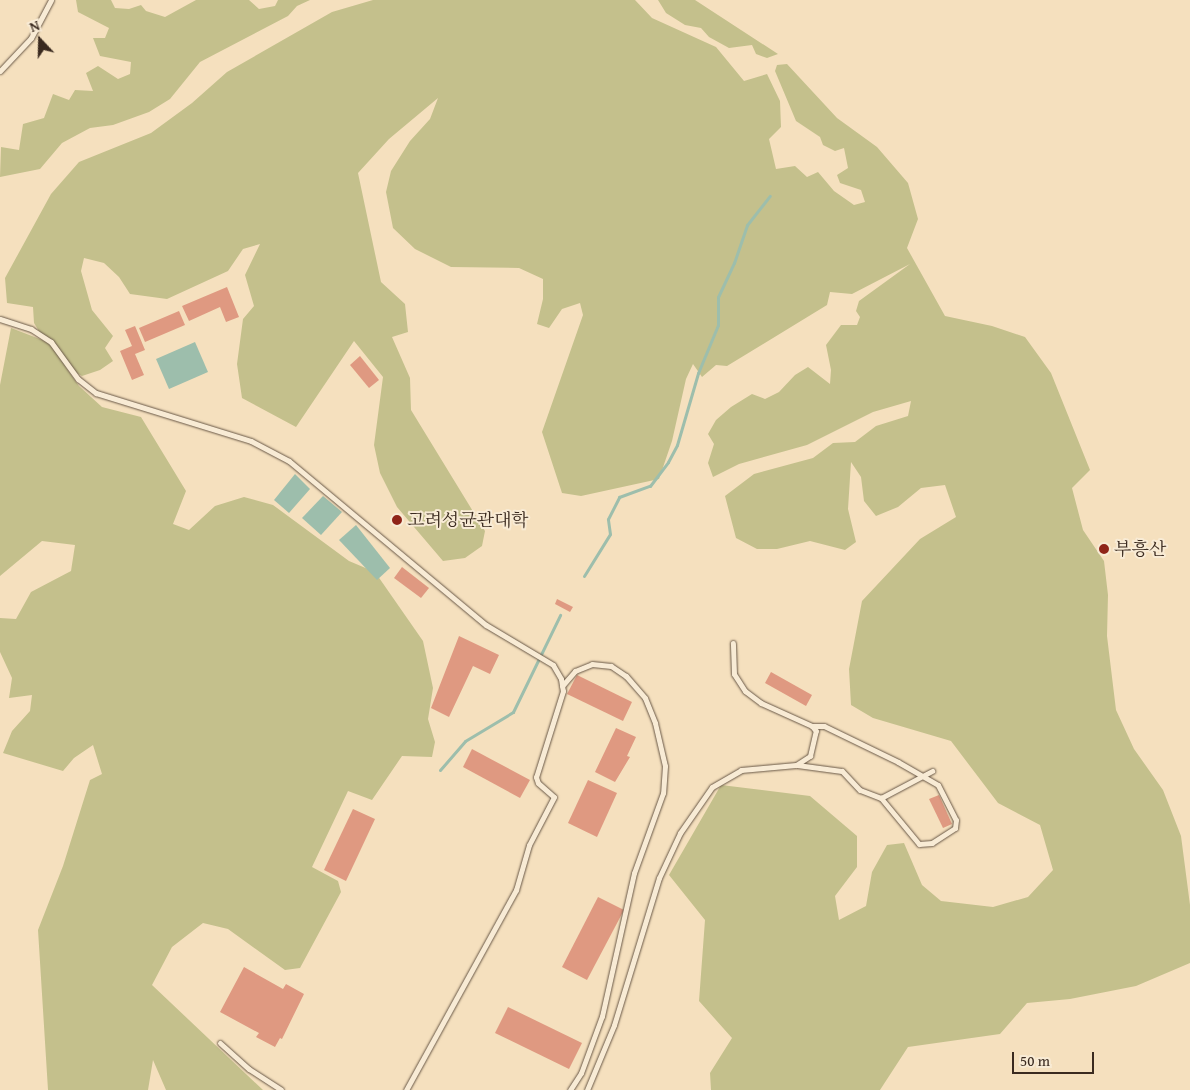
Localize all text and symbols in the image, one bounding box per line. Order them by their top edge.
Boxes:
north arrow [15,15,65,65]
text: N [27,15,43,37]
place label: 고려성균관대학 [407,509,529,531]
marker: 고려성균관대학 [391,514,403,526]
place label: 부흥산 [1114,538,1166,560]
marker: 부흥산 [1098,543,1110,555]
scale bar [1015,1042,1098,1074]
text: 50 m [1020,1050,1050,1071]

